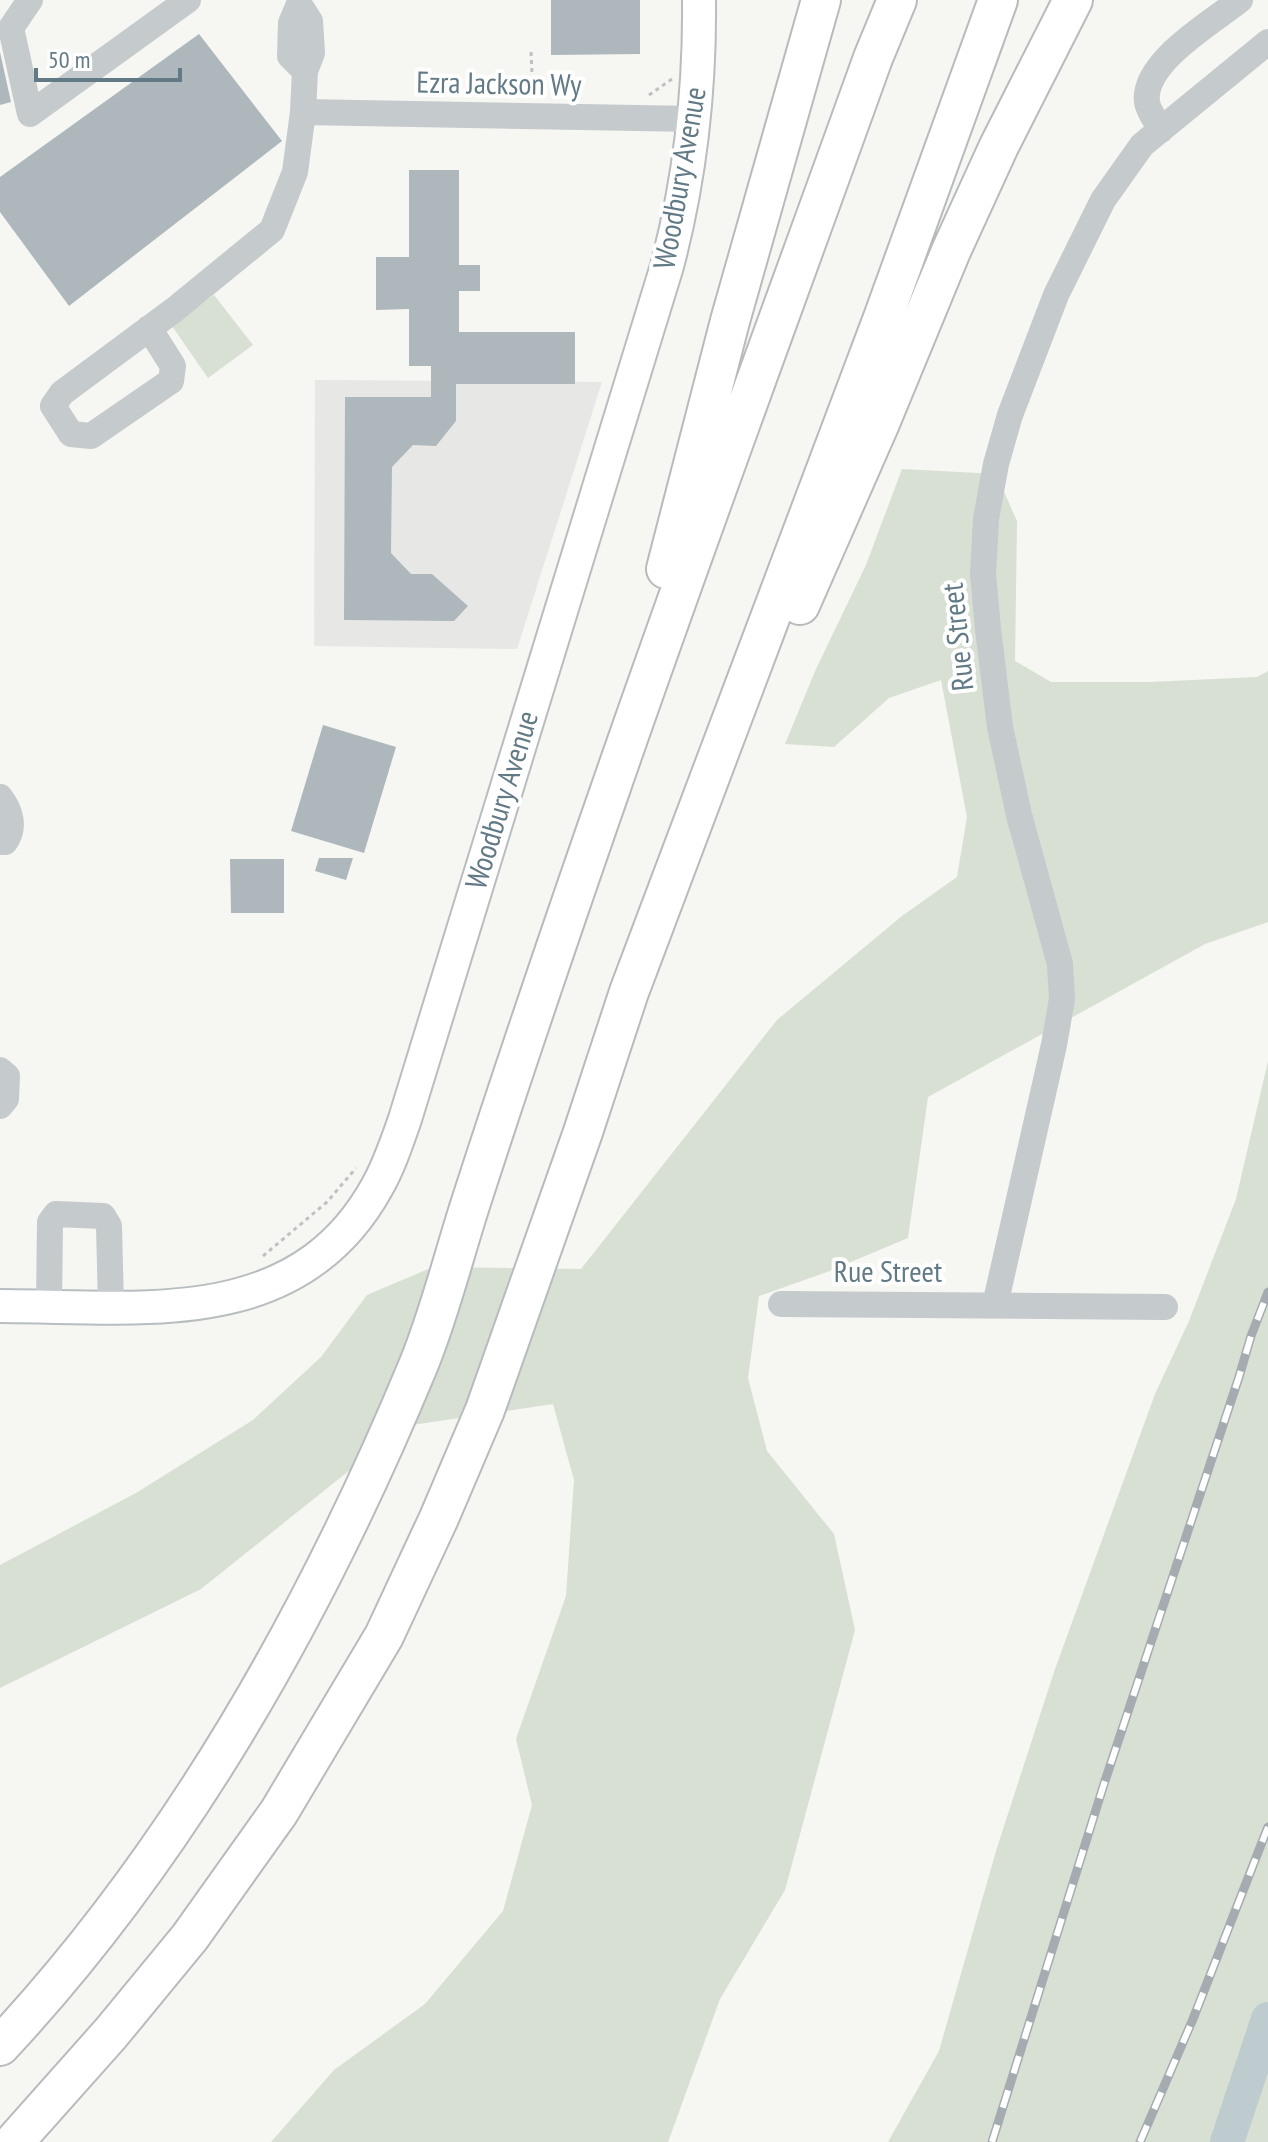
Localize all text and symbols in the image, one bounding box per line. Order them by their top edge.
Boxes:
scale bar [36,32,180,82]
text: 50 m [48,44,90,75]
street label: Ezra Jackson Wy [416,62,583,103]
street label: Woodbury Avenue [643,84,714,272]
street label: Rue Street [931,581,982,693]
street label: Woodbury Avenue [455,706,546,893]
street label: Rue Street [834,1251,943,1290]

